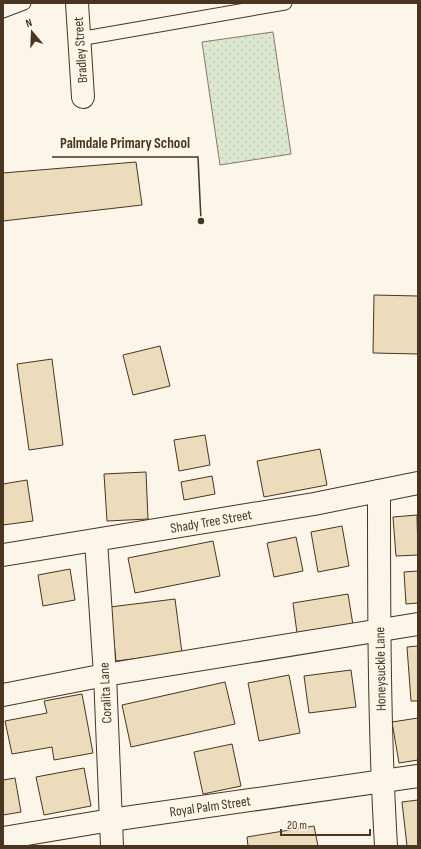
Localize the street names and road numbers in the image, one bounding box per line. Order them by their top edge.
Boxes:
street label: Bradley Street [70,16,91,84]
street label: Shady Tree Street [169,506,253,537]
street label: Honeysuckle Lane [371,627,390,711]
street label: Coralita Lane [95,662,116,724]
street label: Royal Palm Street [168,792,252,821]

